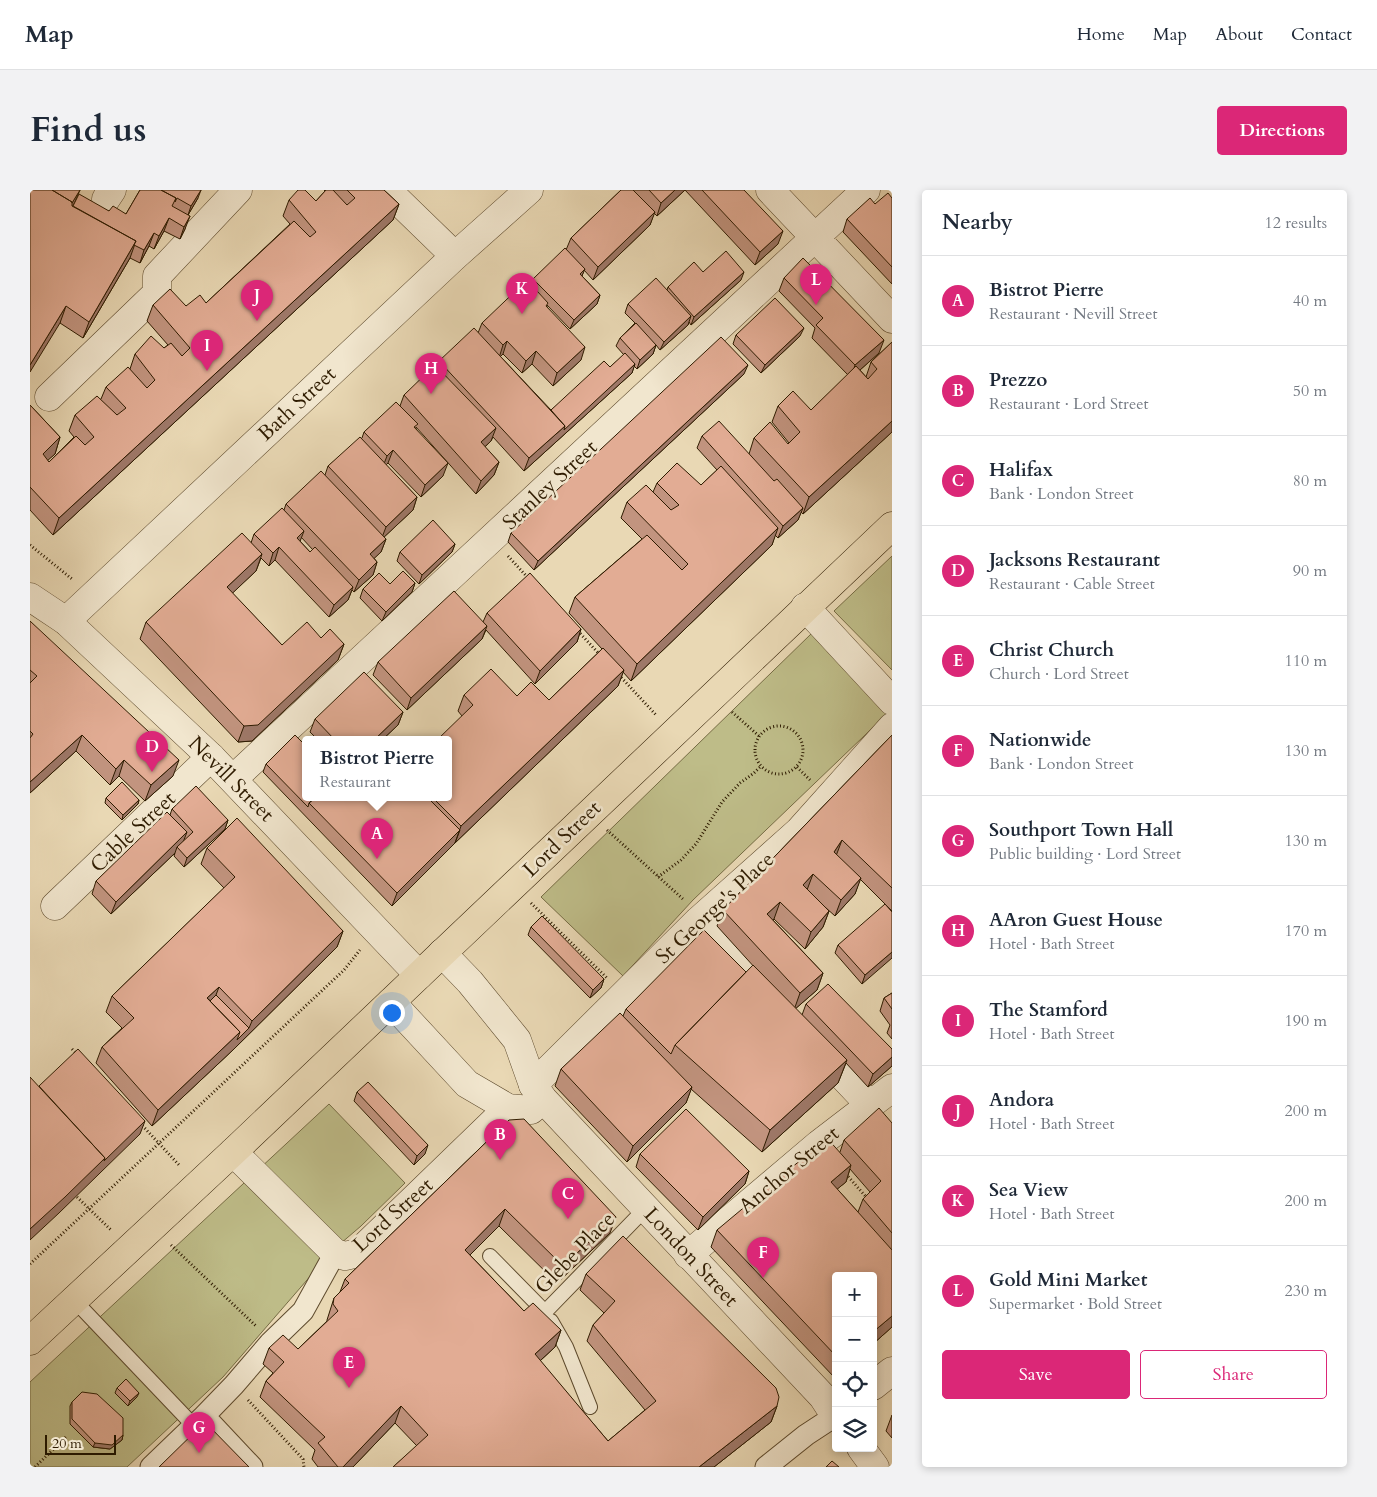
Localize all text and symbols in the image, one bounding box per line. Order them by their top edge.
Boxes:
text: Map [25,18,74,51]
text: Home [1077,22,1125,47]
text: Map [1153,22,1187,47]
text: About [1215,22,1263,47]
text: Contact [1291,22,1352,47]
text: Find us [30,106,146,154]
button: Directions [1217,106,1347,155]
text: Nearby [942,208,1013,237]
text: 12 results [1265,212,1327,234]
pin: L [800,264,832,305]
pin: K [506,273,538,314]
text: Bistrot Pierre [989,277,1104,303]
pin: J [241,280,273,321]
text: A [952,290,964,312]
text: 40 m [1293,290,1327,312]
text: Restaurant · Nevill Street [989,303,1157,325]
pin: I [191,330,223,371]
pin: H [415,353,447,394]
street label: Bath Street [251,360,343,448]
text: Prezzo [989,367,1047,393]
text: B [952,380,964,402]
text: 50 m [1293,380,1327,402]
text: Restaurant · Lord Street [989,393,1148,415]
street label: Stanley Street [496,433,604,537]
text: Halifax [989,457,1053,483]
text: C [952,470,964,492]
text: 80 m [1293,470,1327,492]
text: Bank · London Street [989,483,1134,505]
text: Jacksons Restaurant [989,547,1160,573]
text: D [951,560,965,582]
text: 90 m [1293,560,1327,582]
text: Restaurant · Cable Street [989,573,1155,595]
text: Christ Church [989,637,1114,663]
text: E [953,650,963,672]
text: 110 m [1285,650,1327,672]
text: Church · Lord Street [989,663,1129,685]
text: Nationwide [989,727,1092,753]
street label: Nevill Street [182,730,281,829]
pin: D [136,731,168,772]
popup [302,736,452,801]
text: F [953,740,963,762]
text: 130 m [1285,740,1327,762]
text: Bistrot Pierre [320,745,434,771]
text: Bank · London Street [989,753,1134,775]
text: Restaurant [320,771,391,793]
street label: Cable Street [84,785,182,879]
street label: Lord Street [516,794,608,884]
text: Southport Town Hall [989,817,1173,843]
pin: A [361,818,393,859]
text: G [951,830,965,852]
text: 130 m [1285,830,1327,852]
text: Public building · Lord Street [989,843,1181,865]
street label: St George's Place [649,845,781,971]
text: AAron Guest House [989,907,1163,933]
text: H [951,920,965,942]
text: 170 m [1285,920,1327,942]
text: Hotel · Bath Street [989,933,1114,955]
text: The Stamford [989,997,1108,1023]
your location [379,1000,405,1026]
text: I [955,1010,961,1032]
text: 190 m [1285,1010,1327,1032]
text: Hotel · Bath Street [989,1023,1114,1045]
text: Andora [989,1087,1054,1113]
text: J [955,1100,961,1122]
text: 200 m [1285,1100,1327,1122]
text: Hotel · Bath Street [989,1113,1114,1135]
pin: B [484,1119,516,1160]
street label: Anchor Street [733,1119,846,1221]
street label: Lord Street [346,1171,440,1259]
text: Sea View [989,1177,1069,1203]
pin: C [552,1178,584,1219]
text: K [952,1190,964,1212]
text: 200 m [1285,1190,1327,1212]
street label: London Street [637,1201,745,1313]
text: Hotel · Bath Street [989,1203,1114,1225]
street label: Glebe Place [528,1206,622,1300]
pin: F [747,1237,779,1278]
text: Gold Mini Market [989,1267,1147,1293]
map controls [832,1272,877,1452]
button: + [832,1272,877,1317]
text: L [953,1280,963,1302]
text: 230 m [1285,1280,1327,1302]
text: Supermarket · Bold Street [989,1293,1162,1315]
button: − [832,1317,877,1362]
pin: E [333,1347,365,1388]
button: Save [942,1350,1130,1399]
button: Share [1140,1350,1327,1399]
button: locate [832,1362,877,1407]
button: layers [832,1407,877,1452]
pin: G [183,1412,215,1453]
scale bar [45,1432,116,1455]
text: 20 m [52,1434,82,1453]

